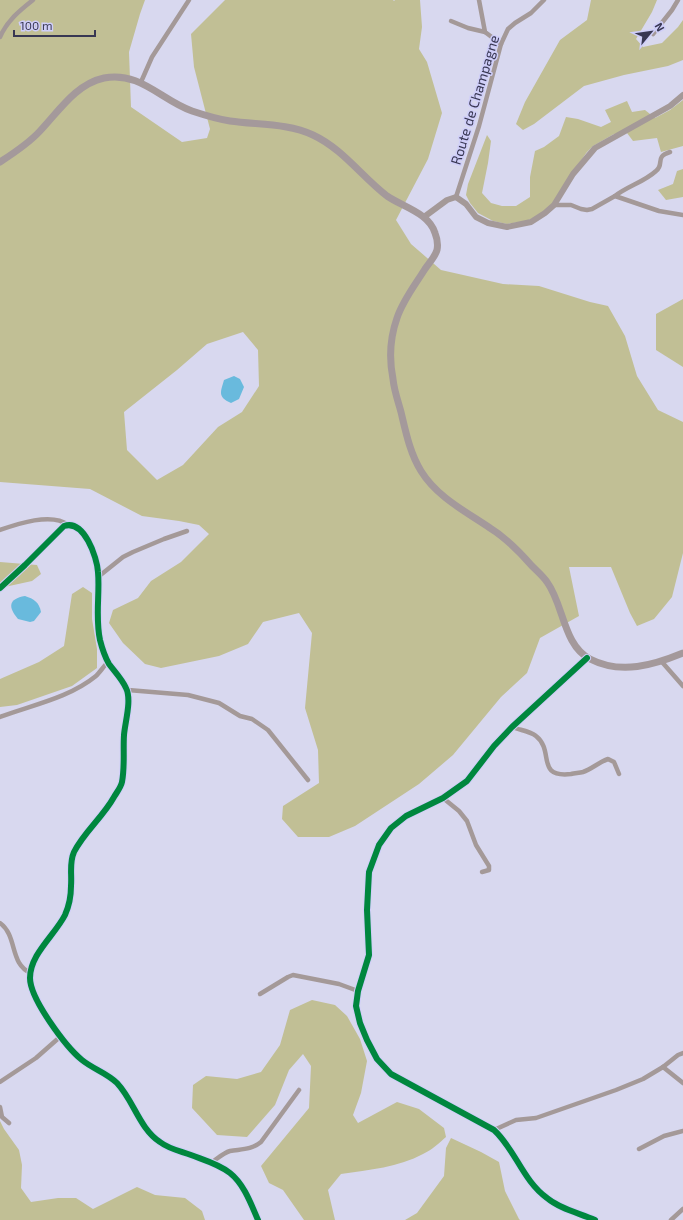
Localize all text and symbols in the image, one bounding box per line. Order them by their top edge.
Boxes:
scale bar [14,12,95,38]
north arrow [631,12,671,52]
text: 100 m [20,18,52,32]
text: N [653,20,668,34]
street label: Route de Champagne [447,33,502,167]

